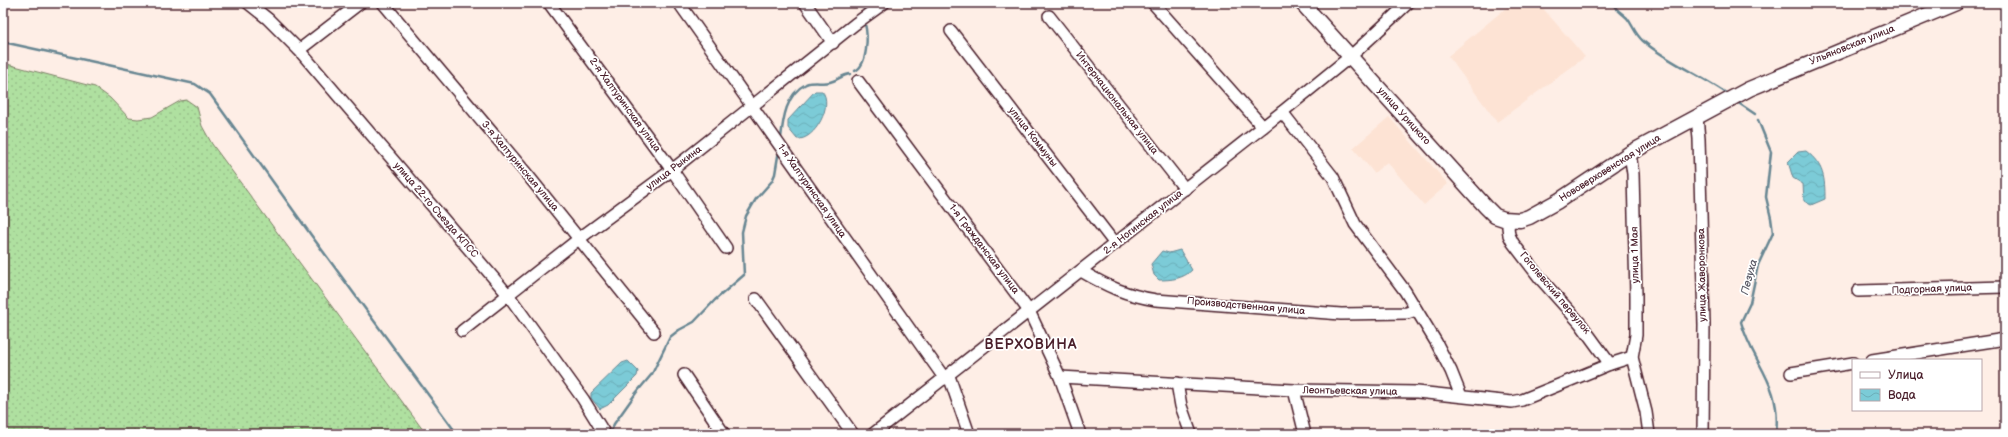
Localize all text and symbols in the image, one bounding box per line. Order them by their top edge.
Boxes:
street label: Ульяновская улица [1808,22,1896,68]
street label: Интернациональная улица [1073,49,1161,157]
street label: 2-я Халтуринская улица [587,56,663,155]
street label: улица Урицкого [1375,85,1433,147]
street label: улица Коммуны [1006,105,1060,169]
street label: 3-я Халтуринская улица [479,119,561,213]
street label: Нововерховенская улица [1557,132,1663,204]
street label: 1-я Халтуринская улица [775,142,849,240]
street label: улица Рыкина [644,143,704,193]
street label: улица 22-го Съезда КПСС [391,160,481,260]
street label: 2-я Ногинская улица [1101,187,1185,257]
street label: 1-я Гражданская улица [946,202,1022,296]
street label: улица 1 Мая [1628,226,1641,283]
street label: улица Жаворонкова [1695,228,1709,322]
street label: Гоголевский переулок [1517,249,1593,337]
water label: Пезуха [1738,257,1760,296]
street label: Подгорная улица [1892,282,1973,296]
street label: Производственная улица [1186,295,1306,317]
district label: ВЕРХОВИНА [984,336,1078,353]
legend [1852,359,1982,411]
text: Улица [1888,368,1924,383]
street label: Леонтьевская улица [1301,384,1398,398]
text: Вода [1888,388,1916,403]

